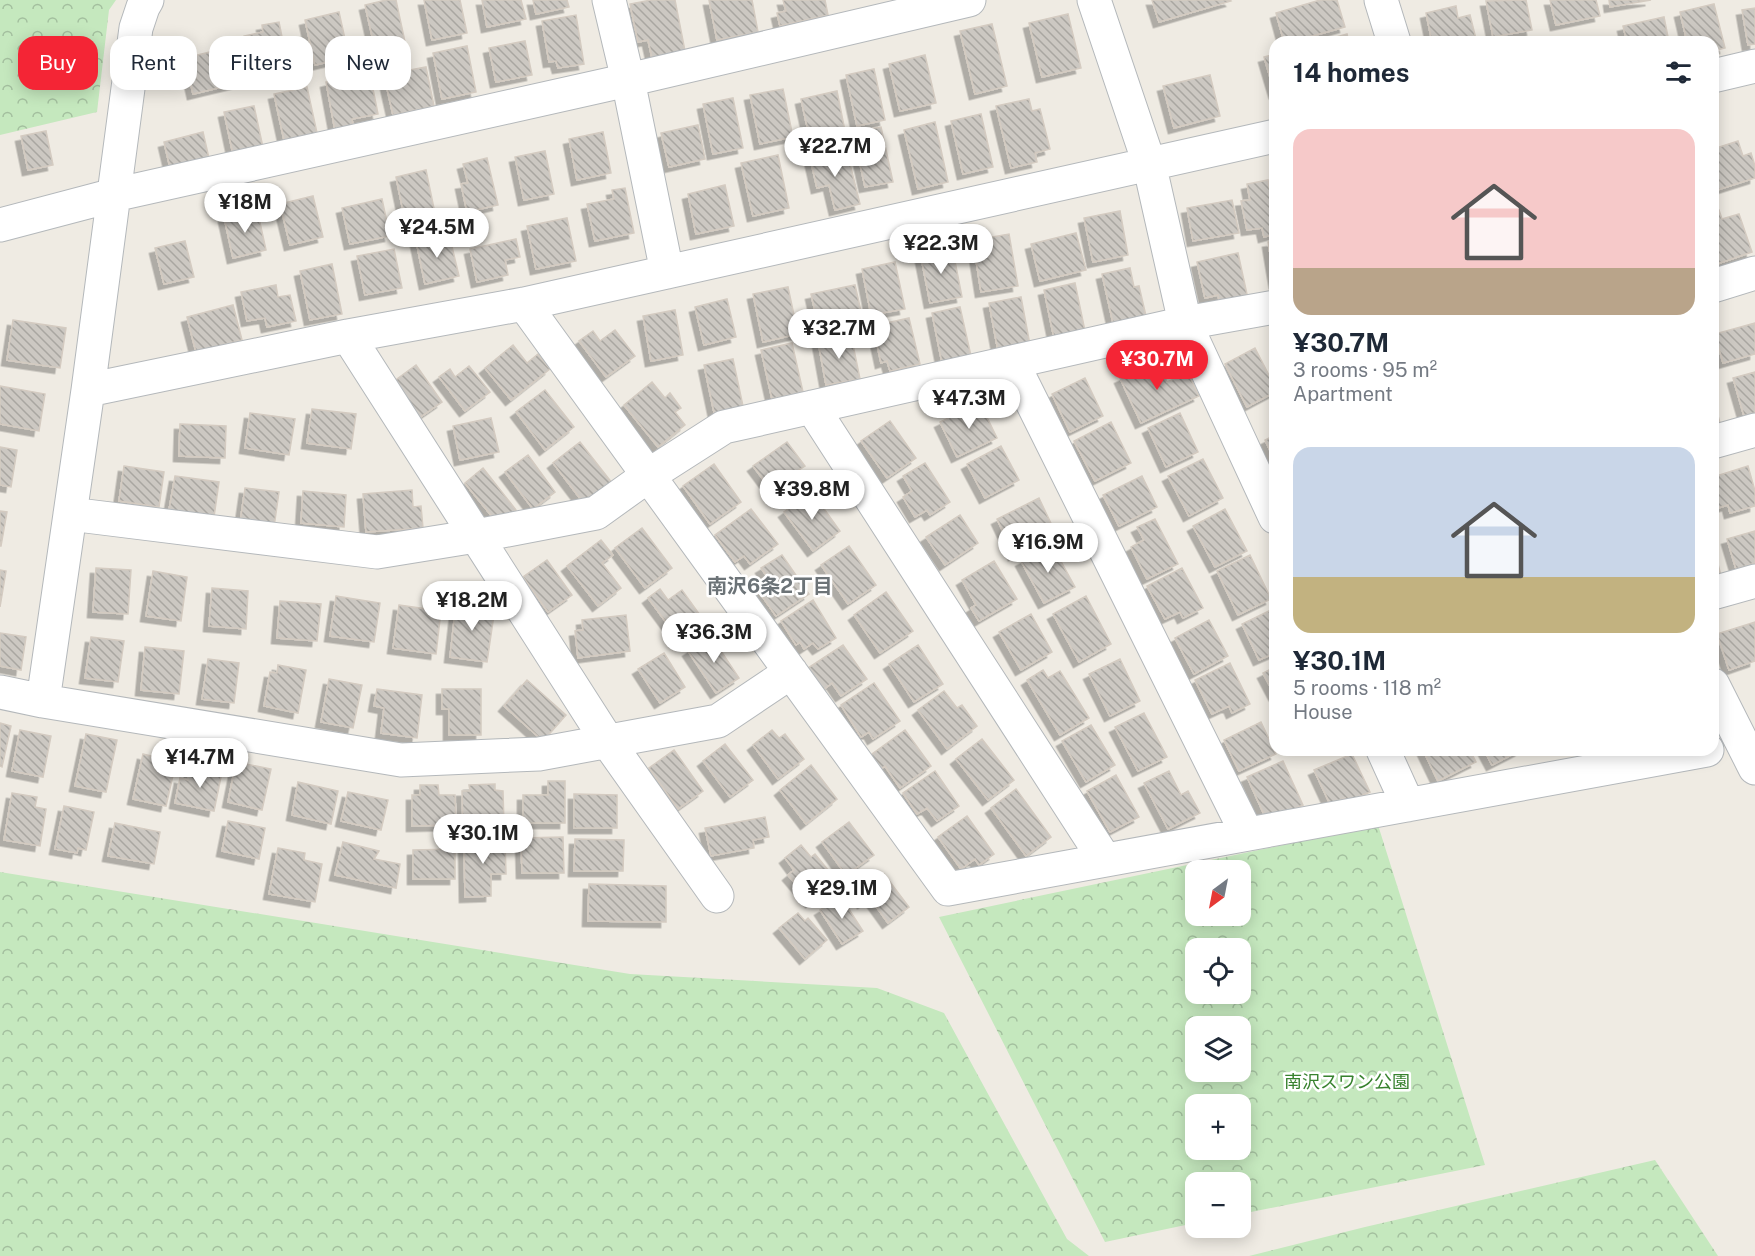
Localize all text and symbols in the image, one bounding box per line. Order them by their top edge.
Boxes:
chip: Buy [18,36,98,90]
chip: Rent [110,36,197,90]
chip: Filters [209,36,313,90]
chip: New [325,36,411,90]
icon: filters [1662,56,1695,89]
text: 14 homes [1293,57,1409,88]
pin: ¥22.7M [786,127,884,178]
text: ¥22.7M [798,134,872,158]
icon: home [1440,168,1548,276]
pin: ¥18M [209,183,281,234]
text: ¥18M [218,190,272,214]
pin: ¥24.5M [388,208,486,259]
text: ¥24.5M [399,215,475,239]
pin: ¥22.3M [892,224,990,275]
text: ¥22.3M [903,231,979,255]
pin: ¥32.7M [790,309,888,360]
text: ¥32.7M [802,316,876,340]
text: ¥30.7M [1293,327,1389,358]
pin: ¥30.7M [1108,340,1206,391]
text: ¥30.7M [1120,347,1194,371]
text: 3 rooms · 95 m² [1293,358,1437,382]
pin: ¥47.3M [920,379,1018,430]
text: Apartment [1293,382,1393,406]
text: ¥47.3M [932,386,1006,410]
pin: ¥39.8M [763,470,861,521]
text: ¥39.8M [774,477,850,501]
icon: home [1440,486,1548,594]
pin: ¥16.9M [999,523,1097,574]
text: ¥16.9M [1012,530,1084,554]
district label: 南沢6条2丁目 [707,574,833,598]
pin: ¥18.2M [423,581,521,632]
text: ¥18.2M [436,588,508,612]
pin: ¥36.3M [665,613,763,664]
text: ¥36.3M [676,620,752,644]
text: ¥30.1M [1293,645,1386,676]
text: 5 rooms · 118 m² [1293,676,1441,700]
text: House [1293,700,1353,724]
pin: ¥14.7M [151,738,249,789]
text: ¥14.7M [165,745,235,769]
pin: ¥30.1M [434,814,532,865]
text: ¥30.1M [447,821,519,845]
north arrow [1185,860,1251,926]
map controls [1185,860,1251,1238]
pin: ¥29.1M [793,869,891,920]
text: ¥29.1M [806,876,878,900]
button: locate [1185,938,1251,1004]
button: layers [1185,1016,1251,1082]
park label: 南沢スワン公園 [1284,1071,1410,1092]
button: + [1185,1094,1251,1160]
button: − [1185,1172,1251,1238]

